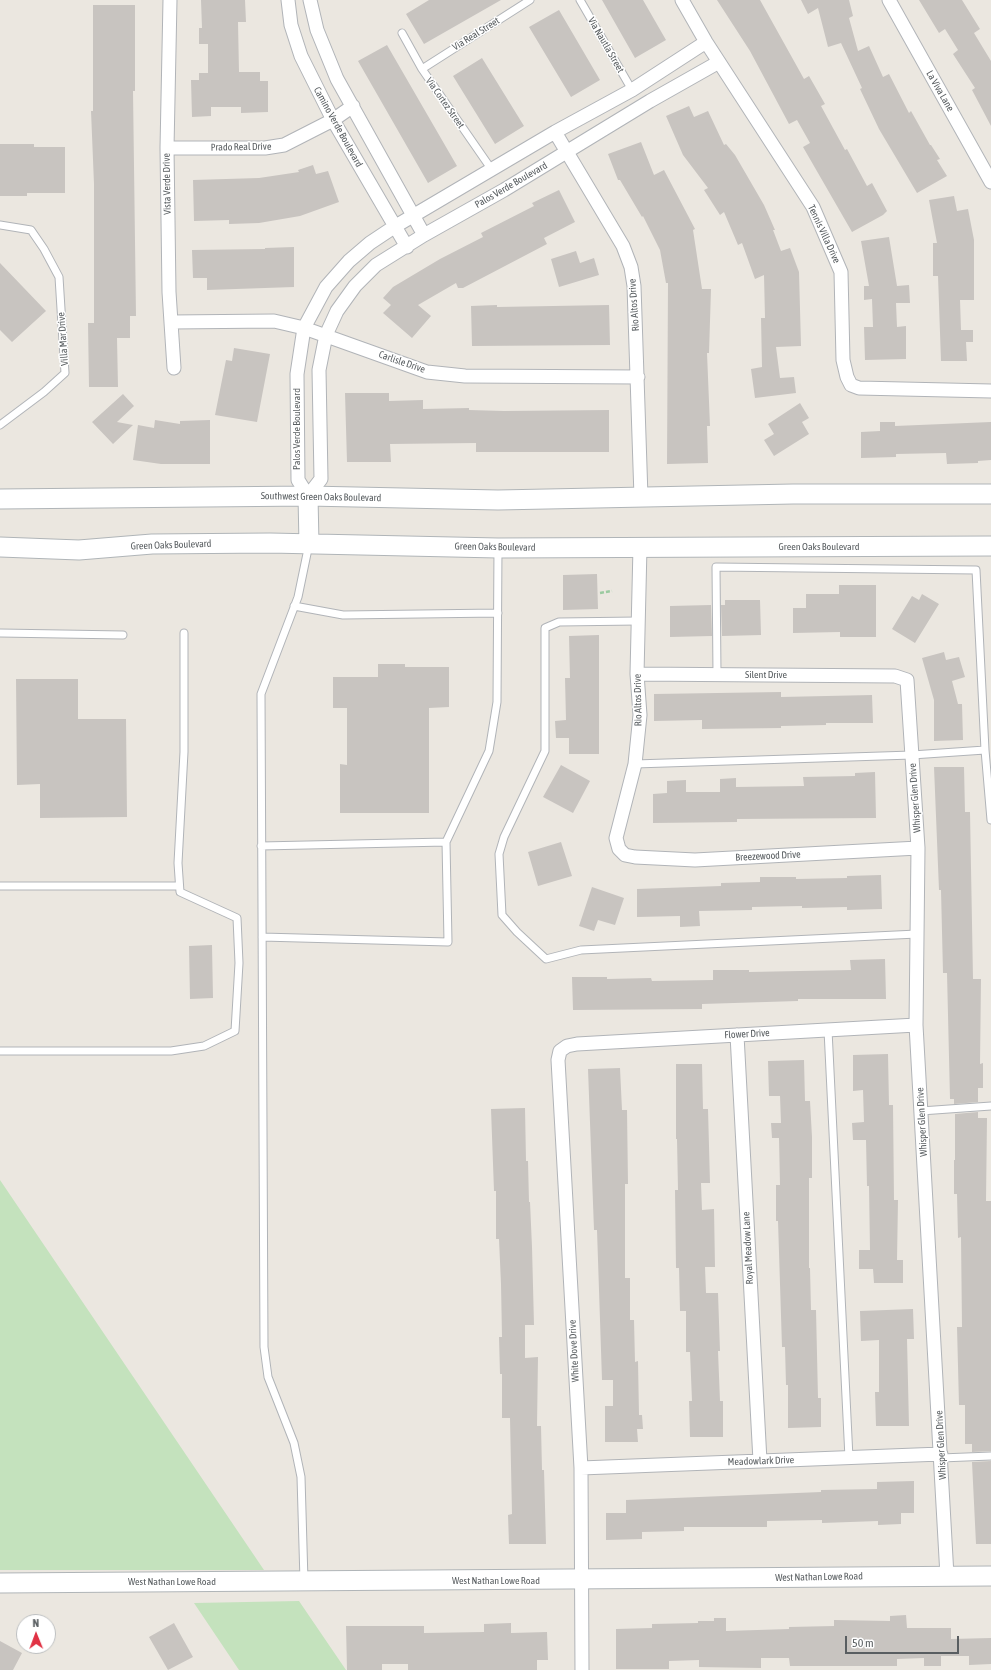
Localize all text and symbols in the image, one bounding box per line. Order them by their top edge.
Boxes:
street label: Via Real Street [450,15,502,53]
street label: Via Nautla Street [585,15,627,75]
street label: La Viva Lane [924,68,956,114]
street label: Via Cortez Street [423,75,467,131]
street label: Camino Verde Boulevard [311,85,365,169]
street label: Prado Real Drive [211,140,271,154]
street label: Vista Verde Drive [160,153,174,215]
street label: Palos Verde Boulevard [473,159,549,211]
street label: Tennis Villa Drive [805,203,843,265]
street label: Rio Altos Drive [626,278,642,332]
street label: Villa Mar Drive [55,312,71,366]
street label: Carlisle Drive [377,348,427,376]
street label: Palos Verde Boulevard [291,388,303,470]
street label: Southwest Green Oaks Boulevard [261,490,381,504]
street label: Green Oaks Boulevard [130,538,212,552]
street label: Green Oaks Boulevard [454,540,536,554]
street label: Green Oaks Boulevard [779,541,859,553]
street label: Silent Drive [745,669,787,681]
street label: Rio Altos Drive [632,674,644,726]
street label: Whisper Glen Drive [907,763,923,833]
street label: Breezewood Drive [735,848,801,864]
street label: Flower Drive [724,1027,770,1041]
street label: Whisper Glen Drive [914,1087,930,1157]
street label: Royal Meadow Lane [740,1211,756,1285]
street label: White Dove Drive [566,1319,582,1383]
street label: Whisper Glen Drive [933,1410,949,1480]
street label: Meadowlark Drive [727,1454,795,1468]
street label: West Nathan Lowe Road [775,1570,863,1584]
street label: West Nathan Lowe Road [452,1575,540,1587]
street label: West Nathan Lowe Road [128,1576,216,1588]
north arrow [16,1614,56,1654]
text: N [32,1617,39,1629]
scale bar [847,1628,961,1654]
text: 50 m [852,1636,874,1650]

